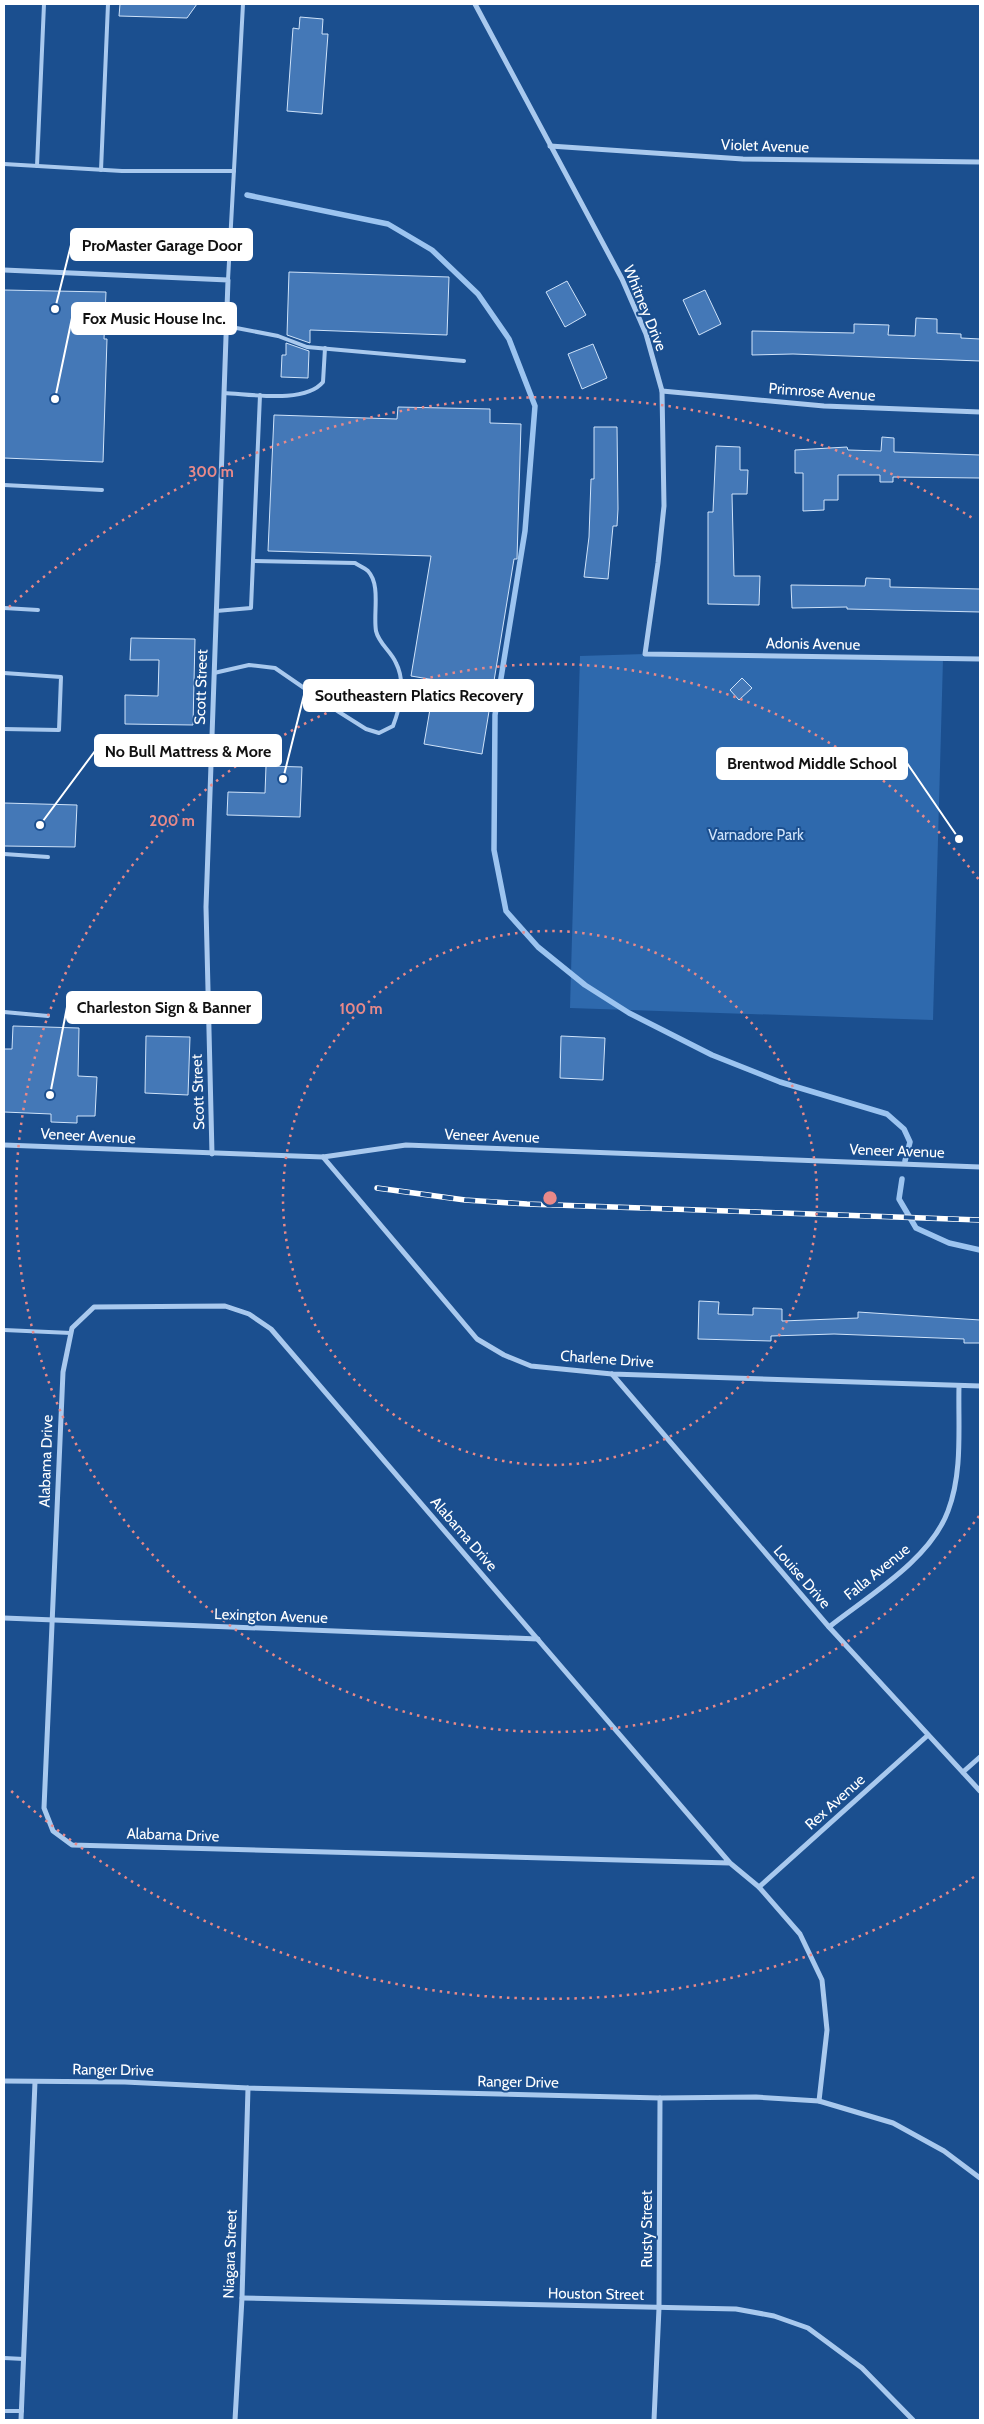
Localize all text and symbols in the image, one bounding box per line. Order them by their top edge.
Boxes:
street label: Violet Avenue [721,135,810,157]
callout: ProMaster Garage Door [71,229,252,260]
text: ProMaster Garage Door [82,236,243,255]
street label: Whitney Drive [620,262,671,354]
callout: Fox Music House Inc. [72,303,236,334]
text: Fox Music House Inc. [82,309,226,328]
street label: Primrose Avenue [768,379,876,405]
text: 300 m [188,463,234,481]
street label: Adonis Avenue [766,634,861,654]
street label: Scott Street [191,649,211,725]
callout: Southeastern Platics Recovery [304,680,533,711]
text: Southeastern Platics Recovery [315,686,524,705]
callout: No Bull Mattress & More [95,735,281,766]
text: No Bull Mattress & More [105,742,271,761]
callout: Brentwod Middle School [717,748,907,779]
text: Brentwod Middle School [727,754,897,773]
text: 200 m [149,812,195,830]
park label: Varnadore Park [708,826,804,844]
callout: Charleston Sign & Banner [67,992,261,1023]
text: Charleston Sign & Banner [77,998,252,1017]
text: 100 m [339,1000,383,1018]
street label: Scott Street [188,1054,208,1130]
street label: Veneer Avenue [40,1125,136,1147]
street label: Veneer Avenue [444,1125,540,1147]
street label: Veneer Avenue [849,1140,945,1162]
centre of rings [541,1189,559,1207]
street label: Charlene Drive [560,1347,655,1371]
street label: Alabama Drive [35,1414,57,1508]
street label: Alabama Drive [427,1493,501,1575]
street label: Falla Avenue [840,1540,914,1604]
street label: Louise Drive [770,1542,834,1612]
street label: Lexington Avenue [214,1605,328,1627]
street label: Rex Avenue [801,1770,869,1834]
street label: Alabama Drive [126,1824,220,1846]
street label: Ranger Drive [72,2060,154,2080]
street label: Ranger Drive [477,2072,559,2092]
street label: Rusty Street [638,2190,656,2268]
street label: Niagara Street [219,2209,241,2299]
street label: Houston Street [548,2284,644,2304]

